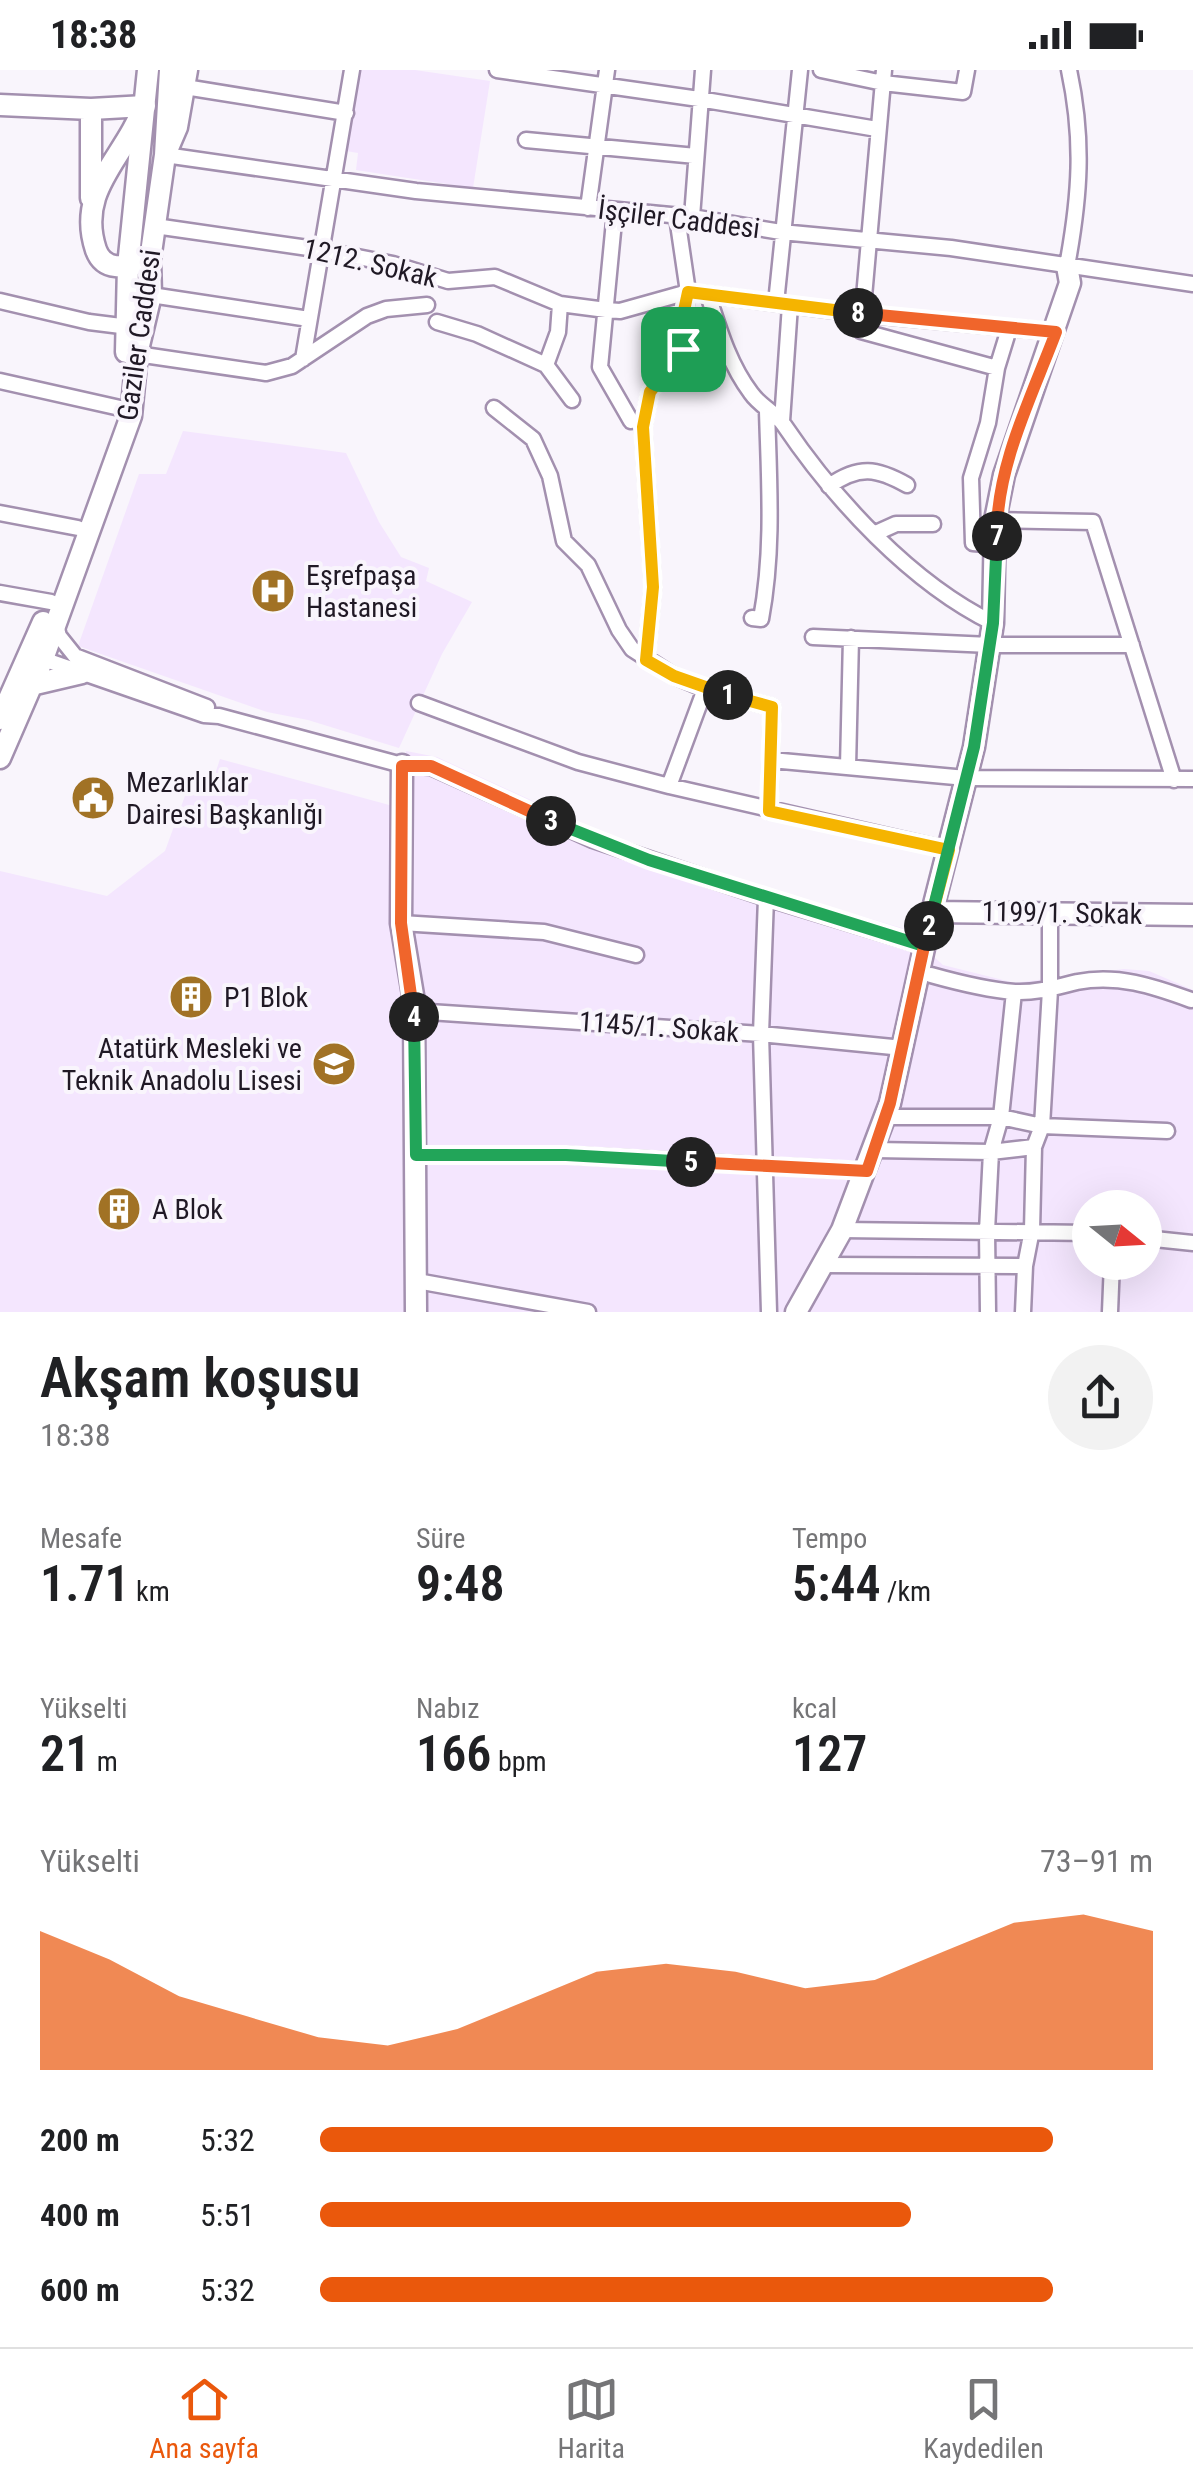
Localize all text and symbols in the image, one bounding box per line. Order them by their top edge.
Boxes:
text: 18:38 [50,13,137,57]
street label: İşçiler Caddesi [596,193,762,245]
street label: 1212. Sokak [300,232,440,294]
street label: Gaziler Caddesi [111,247,167,423]
pin: 8 [833,288,883,338]
text: 8 [851,296,865,329]
pin [641,307,726,392]
icon: arrive [656,322,711,377]
pin: 7 [972,511,1022,561]
text: 7 [990,519,1004,552]
place label: Eşrefpaşa Hastanesi [306,559,417,624]
hospital icon: Eşrefpaşa Hastanesi [250,568,296,614]
pin: 1 [703,670,753,720]
text: 1 [721,678,735,711]
place label: Mezarlıklar Dairesi Başkanlığı [126,766,323,831]
public building icon: Mezarlıklar Dairesi Başkanlığı [70,775,116,821]
pin: 3 [526,796,576,846]
text: 3 [544,804,558,837]
street label: 1199/1. Sokak [981,895,1143,931]
pin: 2 [904,901,954,951]
text: 2 [922,909,936,942]
building icon: P1 Blok [168,974,214,1020]
place label: P1 Blok [224,981,309,1014]
pin: 4 [389,992,439,1042]
text: 4 [407,1000,421,1033]
street label: 1145/1. Sokak [578,1005,741,1049]
place label: Atatürk Mesleki ve Teknik Anadolu Lisesi [62,1032,302,1097]
school or university icon: Atatürk Mesleki ve Teknik Anadolu Lisesi [311,1041,357,1087]
pin: 5 [666,1137,716,1187]
text: 5 [684,1145,698,1178]
building icon: A Blok [96,1186,142,1232]
north arrow [1072,1190,1162,1280]
map controls [1072,1190,1162,1280]
place label: A Blok [152,1193,223,1226]
button: share [1048,1345,1153,1450]
text: Akşam koşusu [40,1346,360,1410]
text: 18:38 [40,1416,111,1454]
text: Mesafe [40,1522,122,1555]
text: Süre [416,1522,465,1555]
text: Tempo [792,1522,867,1555]
text: 1.71 [40,1555,130,1613]
text: 9:48 [416,1555,505,1613]
text: 5:44 [792,1555,881,1613]
text: km [130,1575,170,1608]
text: /km [881,1575,931,1608]
text: Yükselti [40,1692,127,1725]
text: Nabız [416,1692,479,1725]
text: kcal [792,1692,837,1725]
text: 21 [40,1725,90,1783]
text: 166 [416,1725,491,1783]
text: 127 [792,1725,867,1783]
text: m [90,1745,118,1778]
text: bpm [491,1745,547,1778]
text: Yükselti [40,1842,140,1880]
text: 73–91 m [1040,1842,1153,1880]
text: 200 m [40,2121,120,2159]
text: 5:32 [200,2121,255,2159]
text: 400 m [40,2196,120,2234]
text: 5:51 [200,2196,255,2234]
text: 600 m [40,2271,120,2309]
text: 5:32 [200,2271,255,2309]
tab: Ana sayfa [149,2372,259,2465]
tab: Harita [557,2372,625,2465]
tab: Kaydedilen [923,2372,1044,2465]

